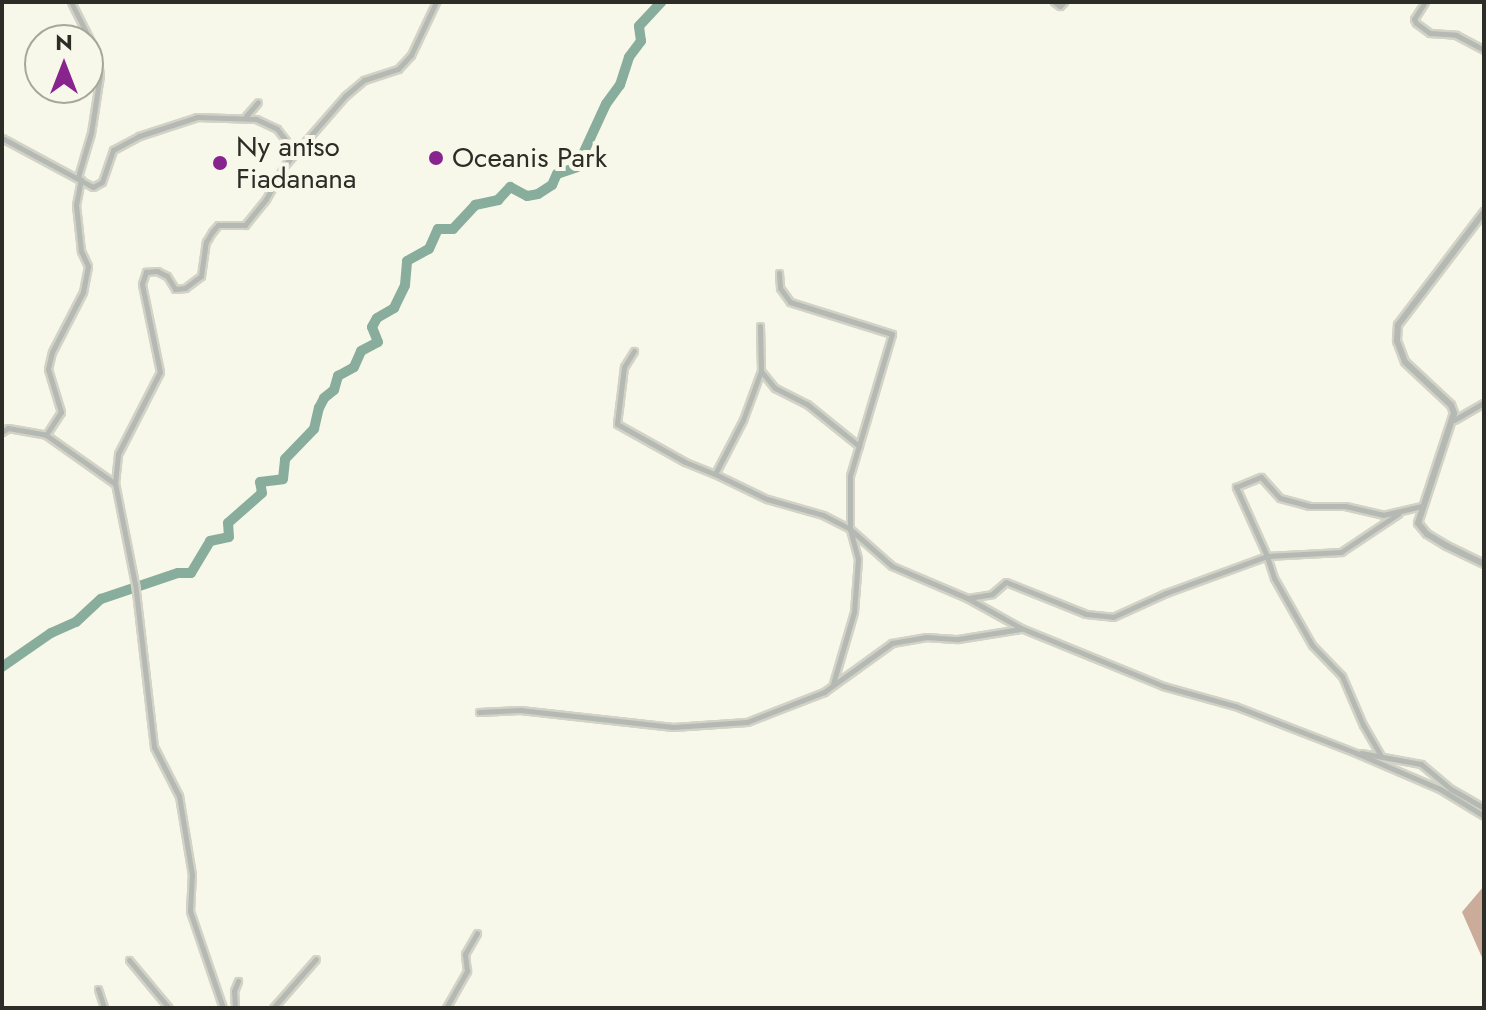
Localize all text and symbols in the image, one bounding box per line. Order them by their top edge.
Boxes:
north arrow [24,24,104,104]
text: N [55,26,73,58]
place label: Ny antso Fiadanana [236,130,357,196]
place label: Oceanis Park [452,141,607,175]
marker: Oceanis Park [427,149,445,167]
marker: Ny antso Fiadanana [211,154,229,172]

